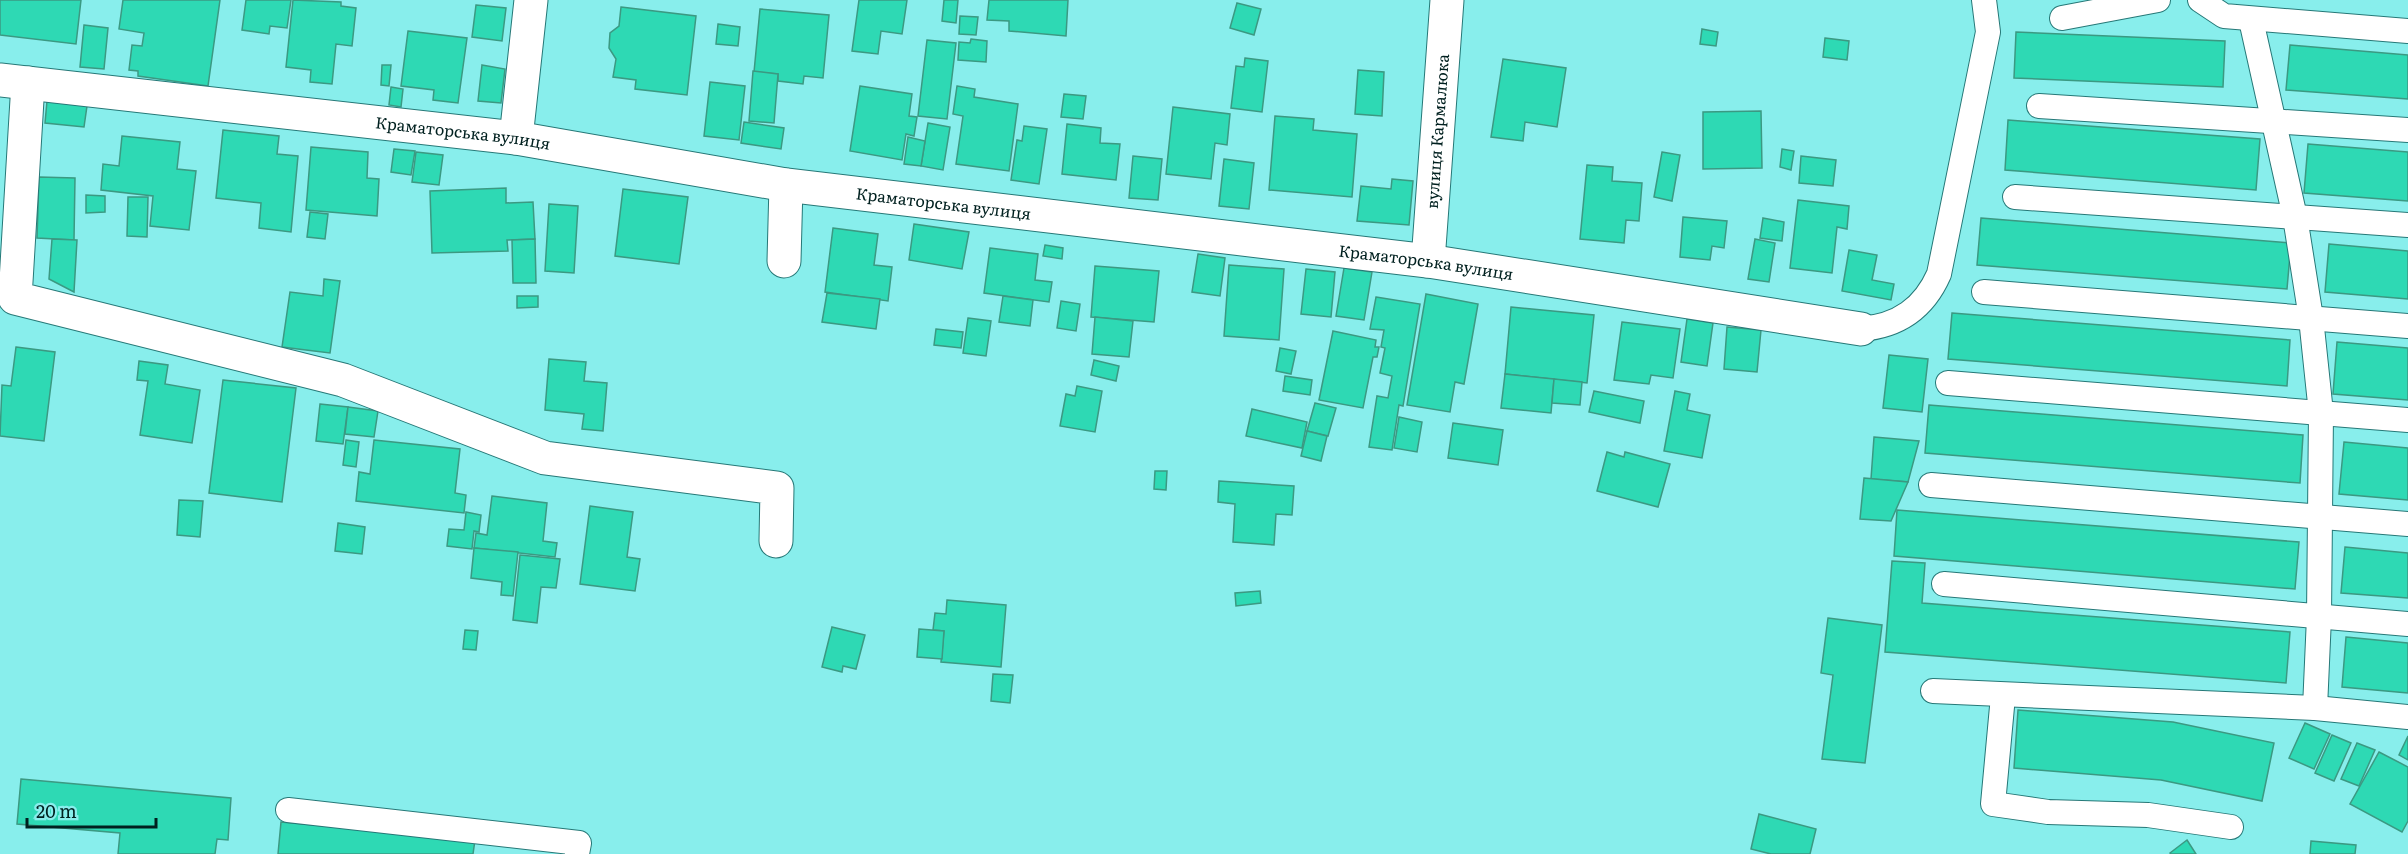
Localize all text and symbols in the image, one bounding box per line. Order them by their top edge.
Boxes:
street label: вулиця Кармалюка [1419,53,1454,210]
street label: Краматорська вулиця [374,109,553,155]
street label: Краматорська вулиця [855,180,1033,225]
street label: Краматорська вулиця [1337,238,1515,285]
scale bar [27,791,156,829]
text: 20 m [36,797,77,824]

